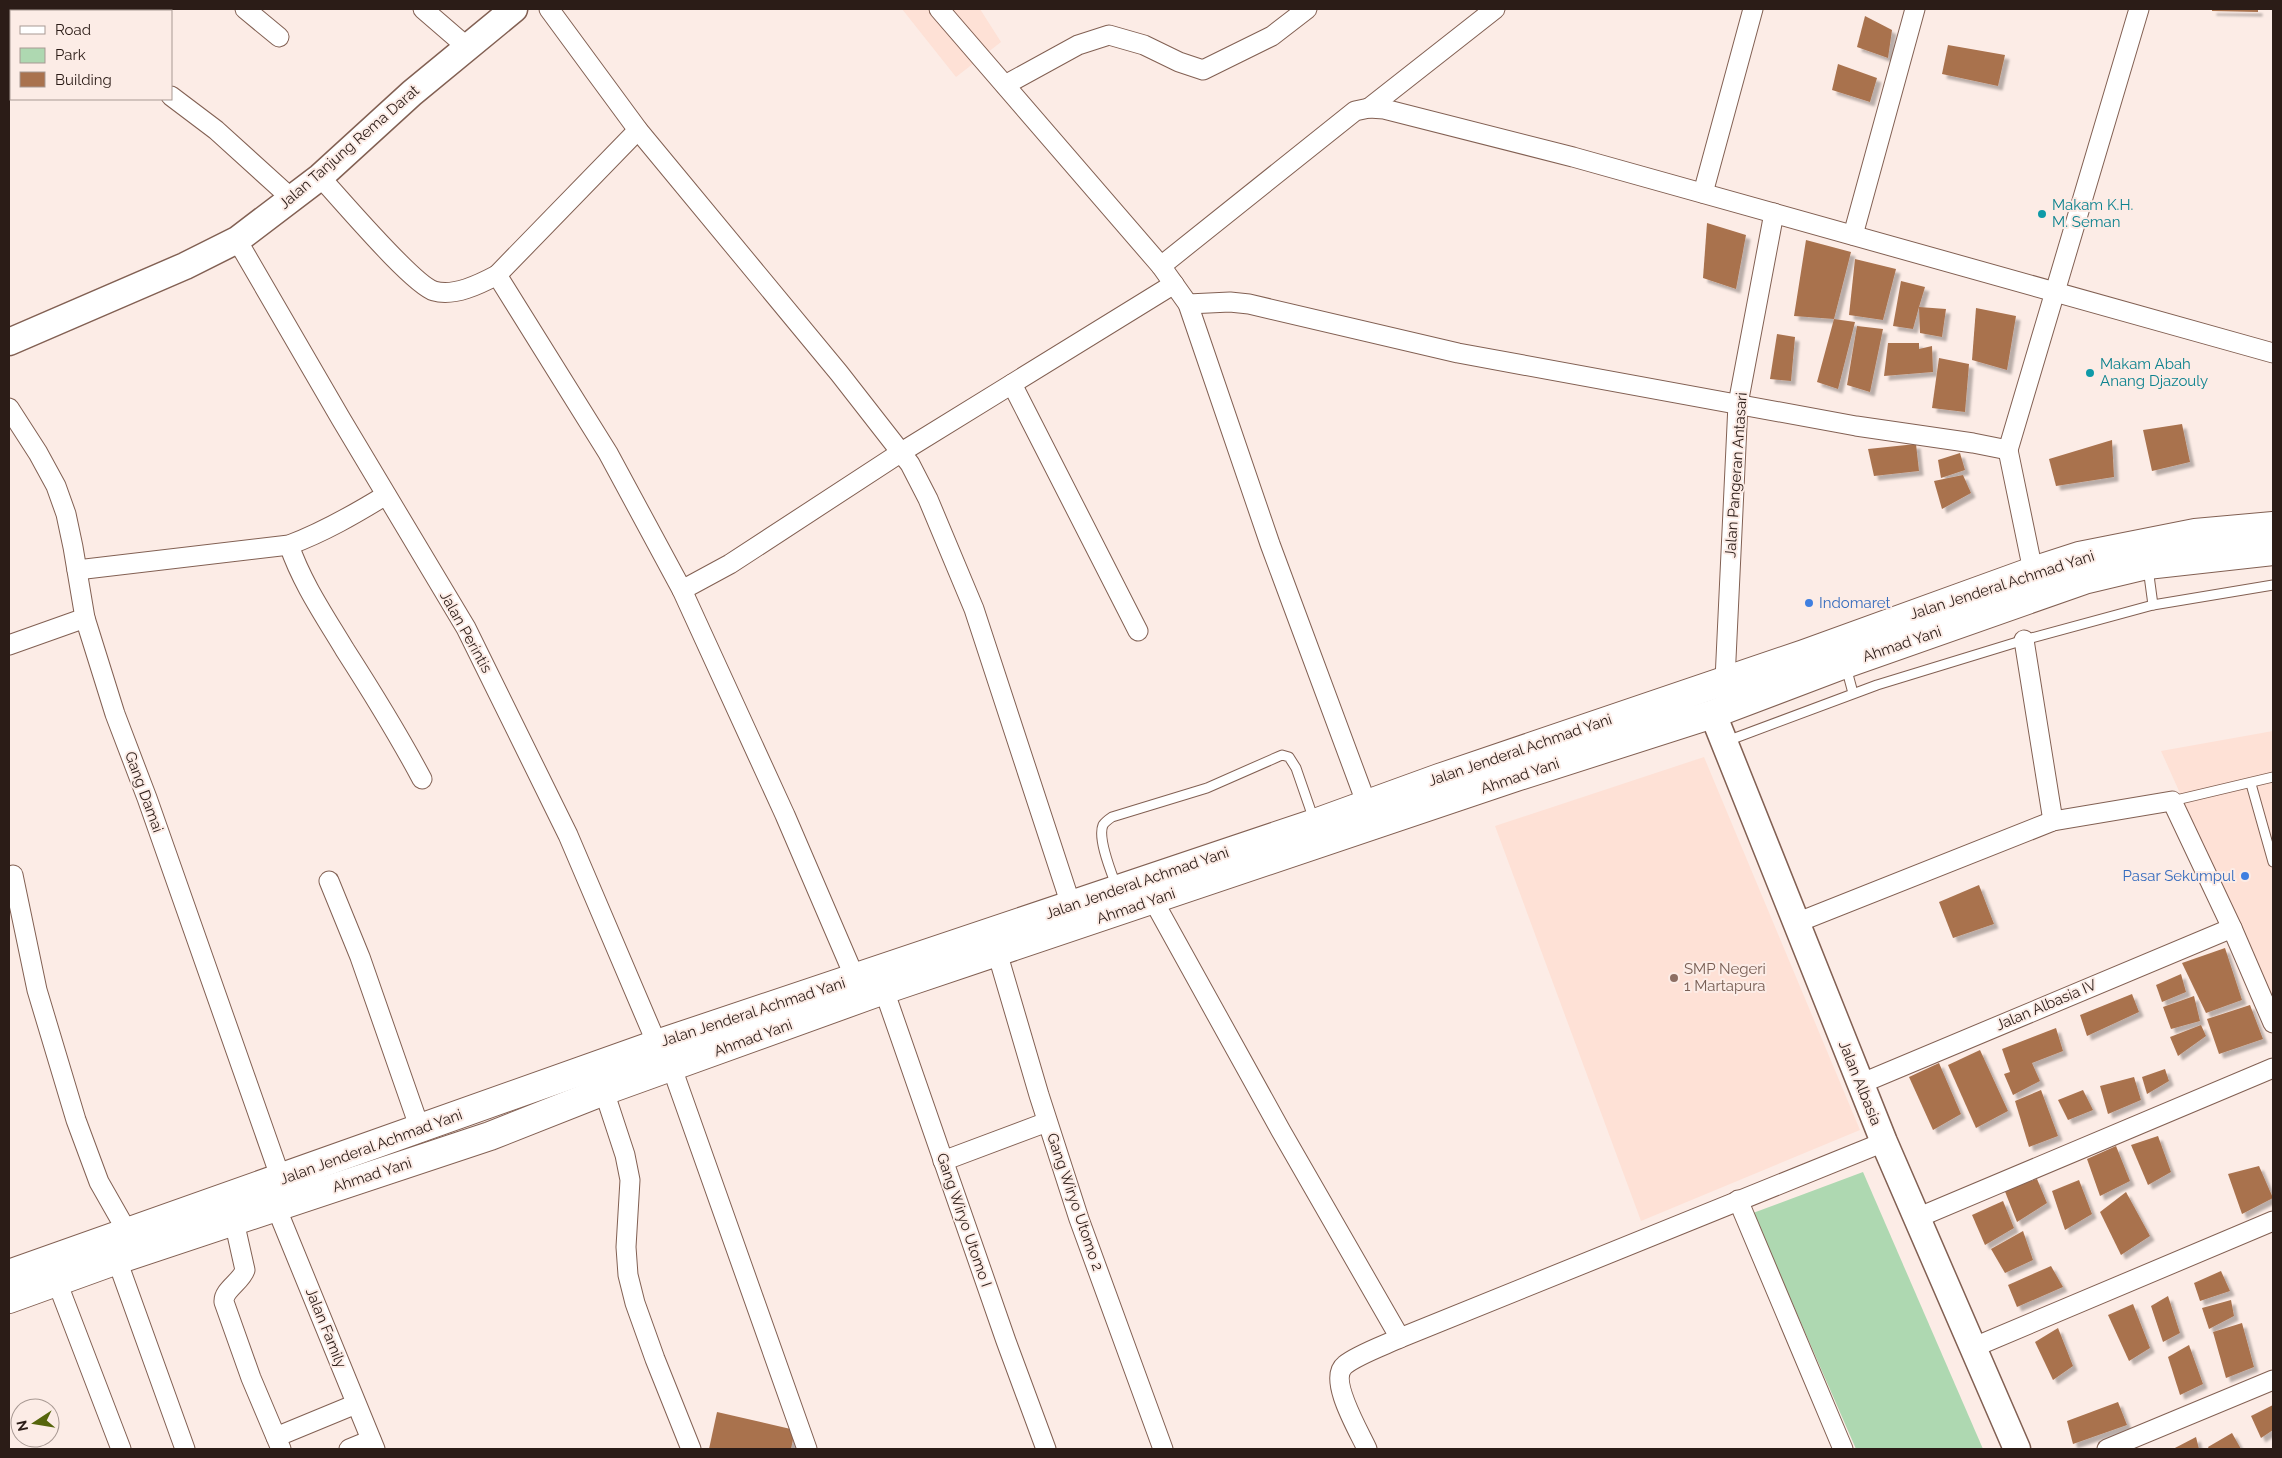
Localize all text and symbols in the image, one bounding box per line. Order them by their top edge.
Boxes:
legend [10,10,172,100]
text: Road [55,21,91,39]
text: Park [55,46,86,64]
text: Building [55,71,112,89]
street label: Jalan Tanjung Rema Darat [275,81,423,213]
place label: Makam K.H. M. Seman [2052,196,2133,231]
marker: Makam K.H. M. Seman [2036,208,2048,220]
place label: Makam Abah Anang Djazouly [2100,355,2208,390]
marker: Makam Abah Anang Djazouly [2084,367,2096,379]
street label: Jalan Pangeran Antasari [1721,392,1751,558]
street label: Jalan Jenderal Achmad Yani [1907,547,2097,623]
street label: Jalan Perintis [436,588,496,676]
place label: Indomaret [1819,594,1890,612]
marker: Indomaret [1803,597,1815,609]
street label: Ahmad Yani [1860,622,1944,666]
street label: Jalan Jenderal Achmad Yani [1426,710,1614,790]
street label: Gang Damai [121,749,167,835]
street label: Ahmad Yani [1478,754,1562,798]
street label: Jalan Jenderal Achmad Yani [1043,843,1231,923]
place label: Pasar Sekumpul [2123,867,2236,885]
marker: Pasar Sekumpul [2239,870,2251,882]
street label: Ahmad Yani [1094,884,1178,928]
place label: SMP Negeri 1 Martapura [1684,960,1766,995]
marker: SMP Negeri 1 Martapura [1668,972,1680,984]
street label: Jalan Jenderal Achmad Yani [658,974,848,1050]
street label: Jalan Albasia IV [1993,976,2099,1034]
street label: Ahmad Yani [711,1016,795,1060]
street label: Jalan Albasia [1835,1038,1885,1128]
street label: Jalan Jenderal Achmad Yani [277,1106,465,1188]
street label: Gang Wiryo Utomo 2 [1043,1131,1107,1273]
street label: Gang Wiryo Utomo I [933,1151,995,1289]
street label: Ahmad Yani [330,1154,414,1196]
street label: Jalan Family [302,1285,350,1371]
north arrow [10,1398,60,1448]
text: N [13,1419,31,1433]

